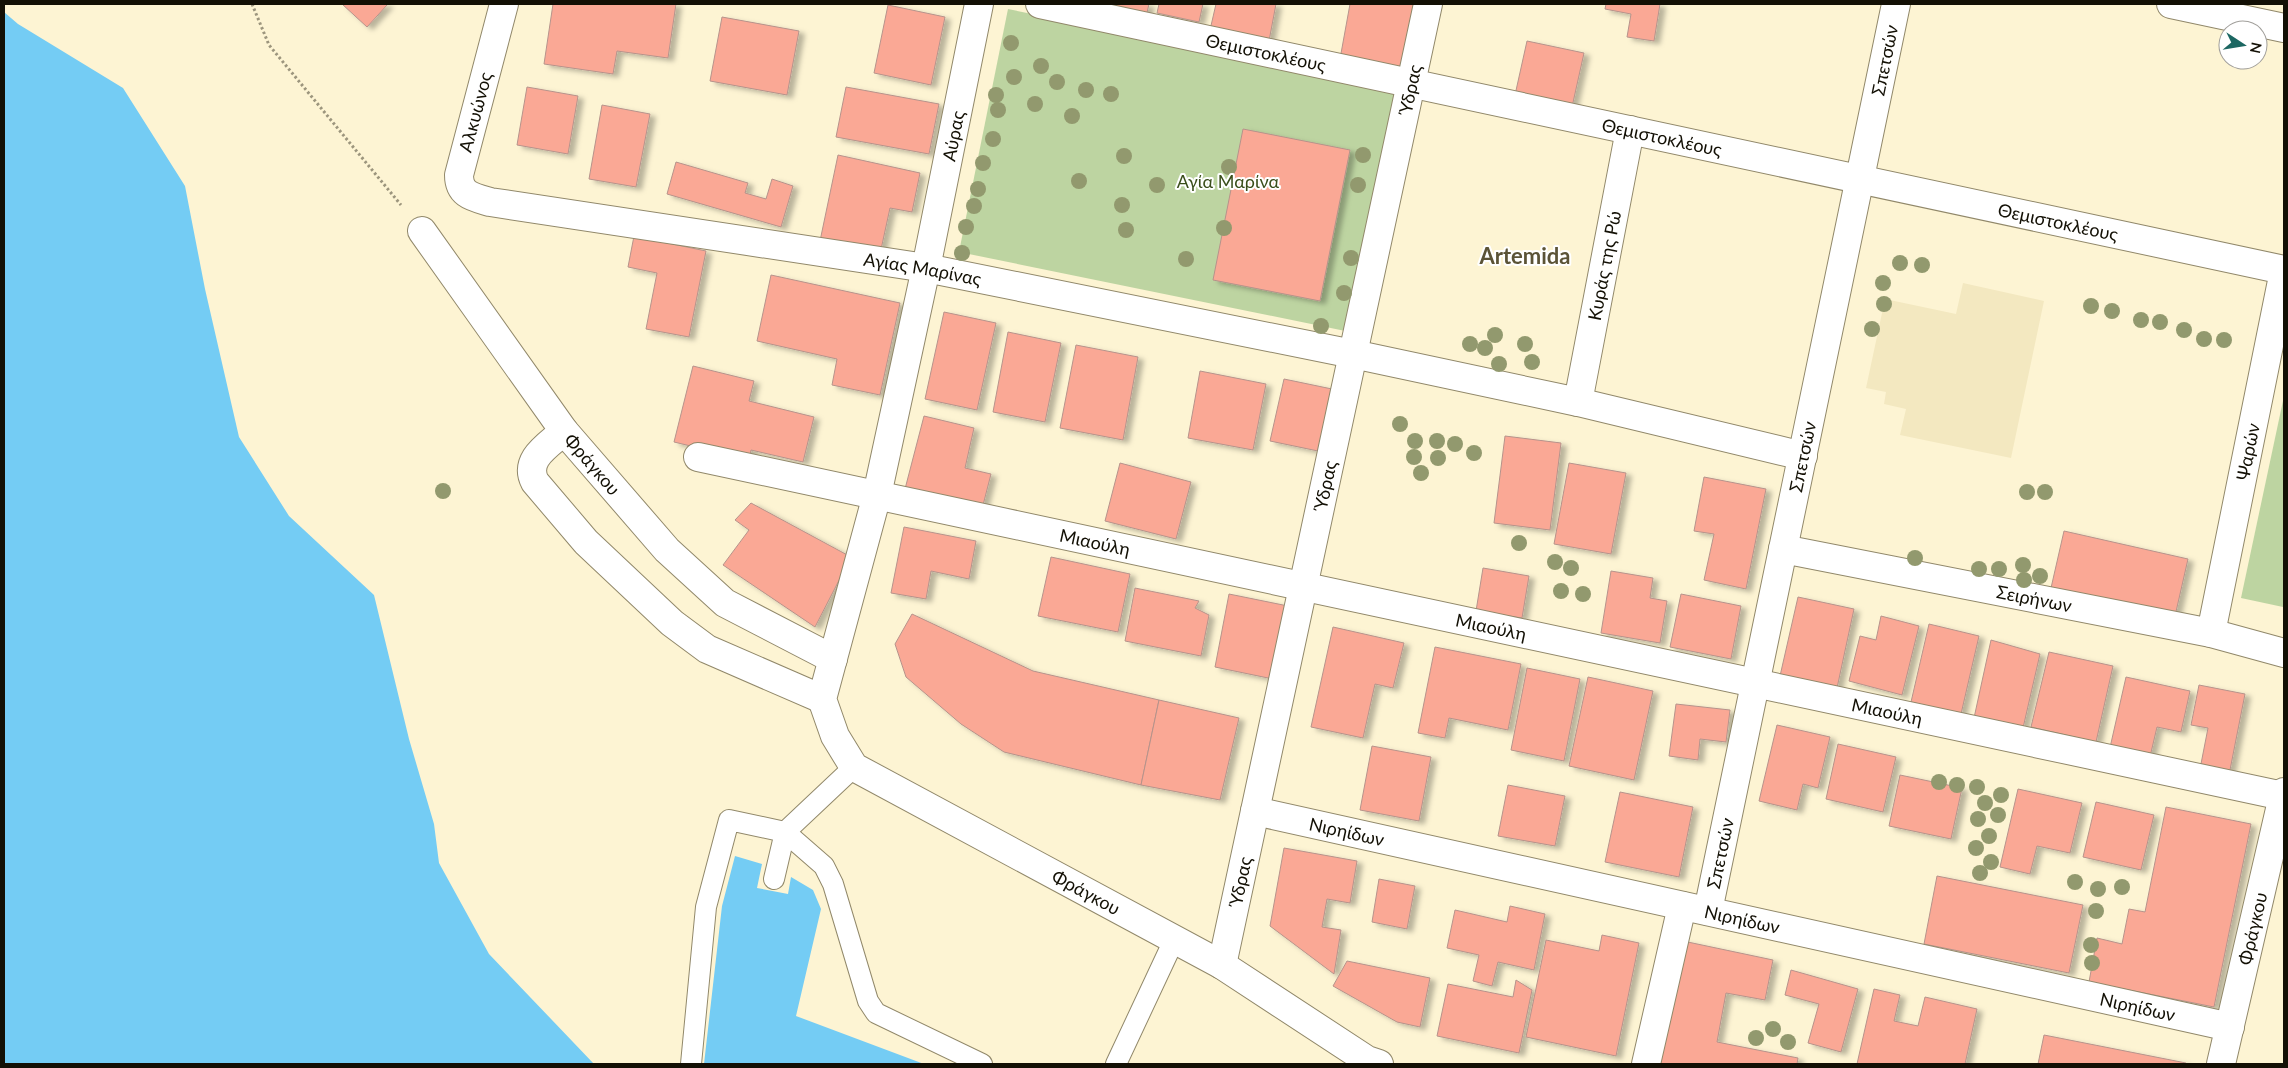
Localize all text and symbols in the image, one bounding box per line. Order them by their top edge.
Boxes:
north arrow [2218,20,2268,70]
street label: Σπετσών [1866,23,1902,97]
street label: Θεμιστοκλέους [1204,29,1329,76]
text: N [2247,41,2266,55]
street label: Ύδρας [1393,62,1426,118]
street label: Αλκυώνος [454,69,496,155]
street label: Αύρας [937,108,969,163]
street label: Θεμιστοκλέους [1600,113,1725,161]
park label: Αγία Μαρίνα [1177,170,1280,192]
street label: Θεμιστοκλέους [1996,198,2121,245]
street label: Κυράς της Ρώ [1583,209,1625,322]
district label: Artemida [1479,242,1570,269]
street label: Αγίας Μαρίνας [862,248,984,290]
street label: Σπετσών [1784,419,1820,494]
street label: Ψαρών [2231,421,2264,482]
street label: Φράγκου [560,429,625,499]
street label: Ύδρας [1308,458,1341,514]
street label: Μιαούλη [1058,524,1132,560]
street label: Σειρήνων [1995,580,2074,616]
street label: Μιαούλη [1454,608,1528,645]
street label: Μιαούλη [1850,693,1924,730]
street label: Νιρηίδων [1307,812,1387,850]
street label: Σπετσών [1702,816,1738,891]
street label: Ύδρας [1223,854,1256,910]
street label: Φράγκου [1048,865,1124,919]
street label: Φράγκου [2233,890,2271,967]
street label: Νιρηίδων [1702,900,1782,938]
street label: Νιρηίδων [2098,988,2177,1026]

